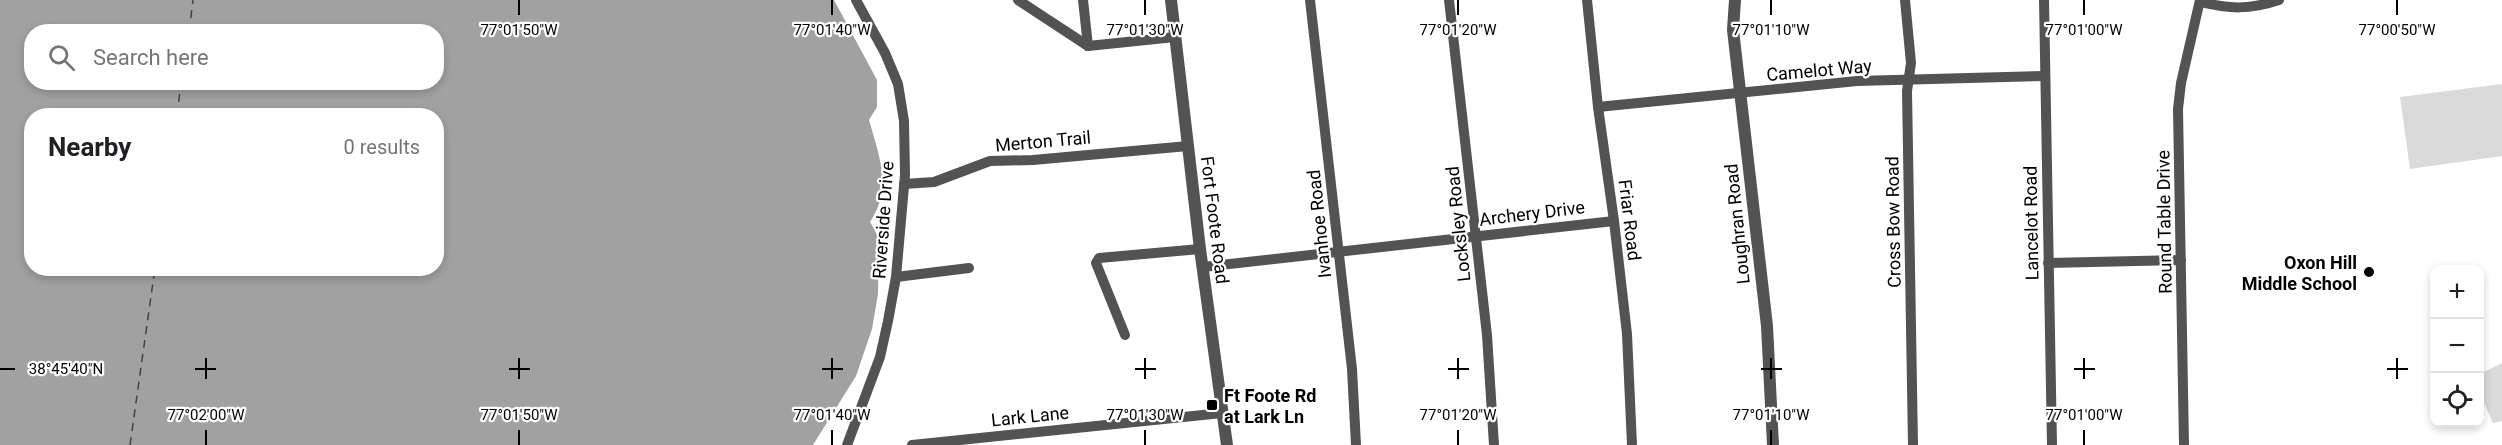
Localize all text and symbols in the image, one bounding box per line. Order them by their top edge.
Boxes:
text: 77°01'50"W [481,21,557,39]
text: 77°01'40"W [794,21,870,39]
text: 77°01'30"W [1107,21,1183,39]
text: 77°01'20"W [1420,21,1496,39]
text: 77°01'10"W [1733,21,1809,39]
text: 77°01'00"W [2046,21,2122,39]
text: 77°00'50"W [2359,21,2435,39]
search box [24,24,444,90]
icon: search [45,41,78,74]
text: Search here [93,45,209,70]
street label: Camelot Way [1765,55,1873,85]
street label: Merton Trail [994,126,1092,156]
text: Nearby [48,132,131,162]
text: 0 results [344,135,420,159]
street label: Round Table Drive [2152,150,2176,294]
street label: Fort Foote Road [1197,155,1233,285]
street label: Cross Bow Road [1881,156,1905,288]
street label: Riverside Drive [868,160,898,280]
street label: Loughran Road [1720,163,1754,285]
street label: Locksley Road [1442,165,1474,283]
street label: Lancelot Road [2020,165,2042,281]
street label: Ivanhoe Road [1303,169,1335,279]
street label: Friar Road [1615,178,1645,262]
street label: Archery Drive [1478,196,1586,230]
place label: Oxon Hill Middle School [2242,252,2357,294]
marker: Oxon Hill Middle School [2362,265,2376,279]
map controls [2430,265,2484,427]
button: + [2430,265,2484,319]
button: − [2430,319,2484,373]
text: 38°45'40"N [29,360,103,378]
button: locate [2430,373,2484,427]
place label: Ft Foote Rd at Lark Ln [1224,385,1316,427]
marker: Ft Foote Rd at Lark Ln [1205,398,1219,412]
street label: Lark Lane [990,401,1070,431]
text: 77°02'00"W [168,406,244,424]
text: 77°01'50"W [481,406,557,424]
text: 77°01'40"W [794,406,870,424]
text: 77°01'30"W [1107,406,1183,424]
text: 77°01'20"W [1420,406,1496,424]
text: 77°01'10"W [1733,406,1809,424]
text: 77°01'00"W [2046,406,2122,424]

